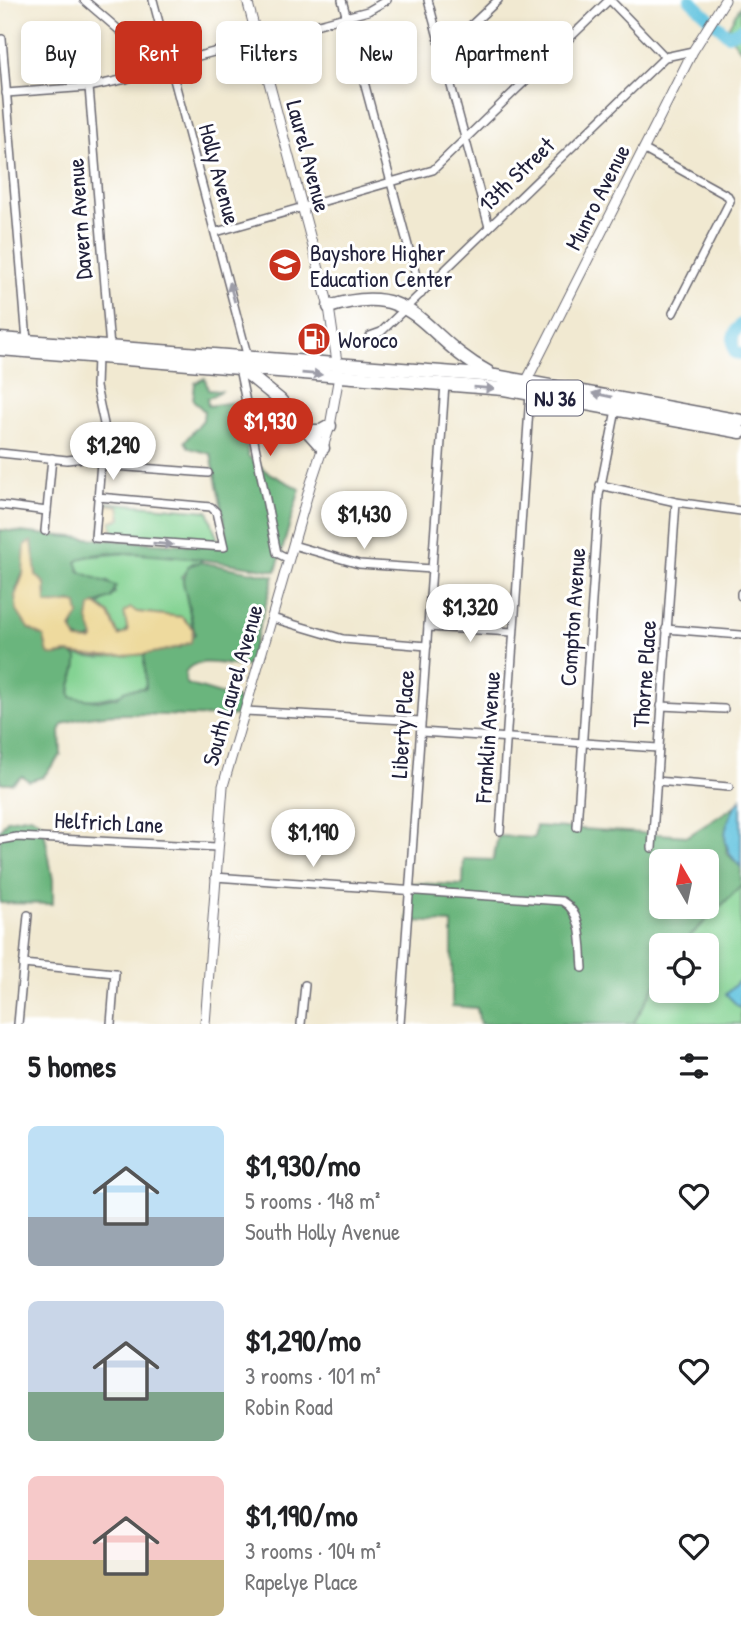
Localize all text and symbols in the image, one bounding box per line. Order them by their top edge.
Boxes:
chip: Buy [21,21,101,84]
chip: Rent [115,21,202,84]
chip: Filters [216,21,322,84]
chip: New [336,21,417,84]
chip: Apartment [431,21,573,84]
street label: Laurel Avenue [279,97,339,215]
street label: Holly Avenue [192,120,248,228]
street label: 13th Street [471,129,562,218]
street label: Munro Avenue [557,139,637,255]
street label: Davern Avenue [59,157,99,281]
place label: Bayshore Higher Education Center [310,237,453,294]
school or university icon: Bayshore Higher Education Center [266,246,304,284]
one-way arrow [226,281,237,303]
fuel station icon: Woroco [295,320,333,358]
place label: Woroco [338,324,398,355]
one-way arrow [301,369,323,380]
road number: NJ 36 [527,380,583,416]
one-way arrow [473,383,495,394]
one-way arrow [591,390,613,401]
pin: $1,930 [213,398,327,458]
text: $1,930 [243,405,297,436]
pin: $1,290 [56,422,170,482]
text: $1,290 [86,429,140,460]
pin: $1,430 [307,491,421,551]
text: $1,430 [337,498,391,529]
one-way arrow [152,539,174,550]
street label: Compton Avenue [552,547,592,687]
pin: $1,320 [413,584,527,644]
text: $1,320 [442,591,498,622]
street label: South Laurel Avenue [194,601,270,769]
street label: Thorne Place [625,619,663,729]
street label: Liberty Place [383,669,421,779]
street label: Franklin Avenue [467,670,507,805]
street label: Helfrich Lane [54,804,164,840]
pin: $1,190 [256,810,370,869]
text: $1,190 [287,816,339,847]
north arrow [649,849,719,919]
map controls [649,849,719,1003]
button: locate [649,933,719,1003]
text: 5 homes [28,1046,116,1086]
icon: filters [675,1047,713,1085]
text: $1,930/mo [245,1145,360,1185]
icon: home [84,1154,168,1238]
icon: heart [675,1177,713,1215]
text: 5 rooms · 148 m² [245,1185,380,1216]
text: South Holly Avenue [245,1216,400,1247]
text: $1,290/mo [245,1320,361,1360]
icon: home [84,1329,168,1413]
icon: heart [675,1352,713,1390]
text: 3 rooms · 101 m² [245,1360,381,1391]
text: Robin Road [245,1391,333,1422]
text: $1,190/mo [245,1495,358,1535]
icon: home [84,1504,168,1588]
icon: heart [675,1527,713,1565]
text: 3 rooms · 104 m² [245,1535,381,1566]
text: Rapelye Place [245,1566,358,1597]

